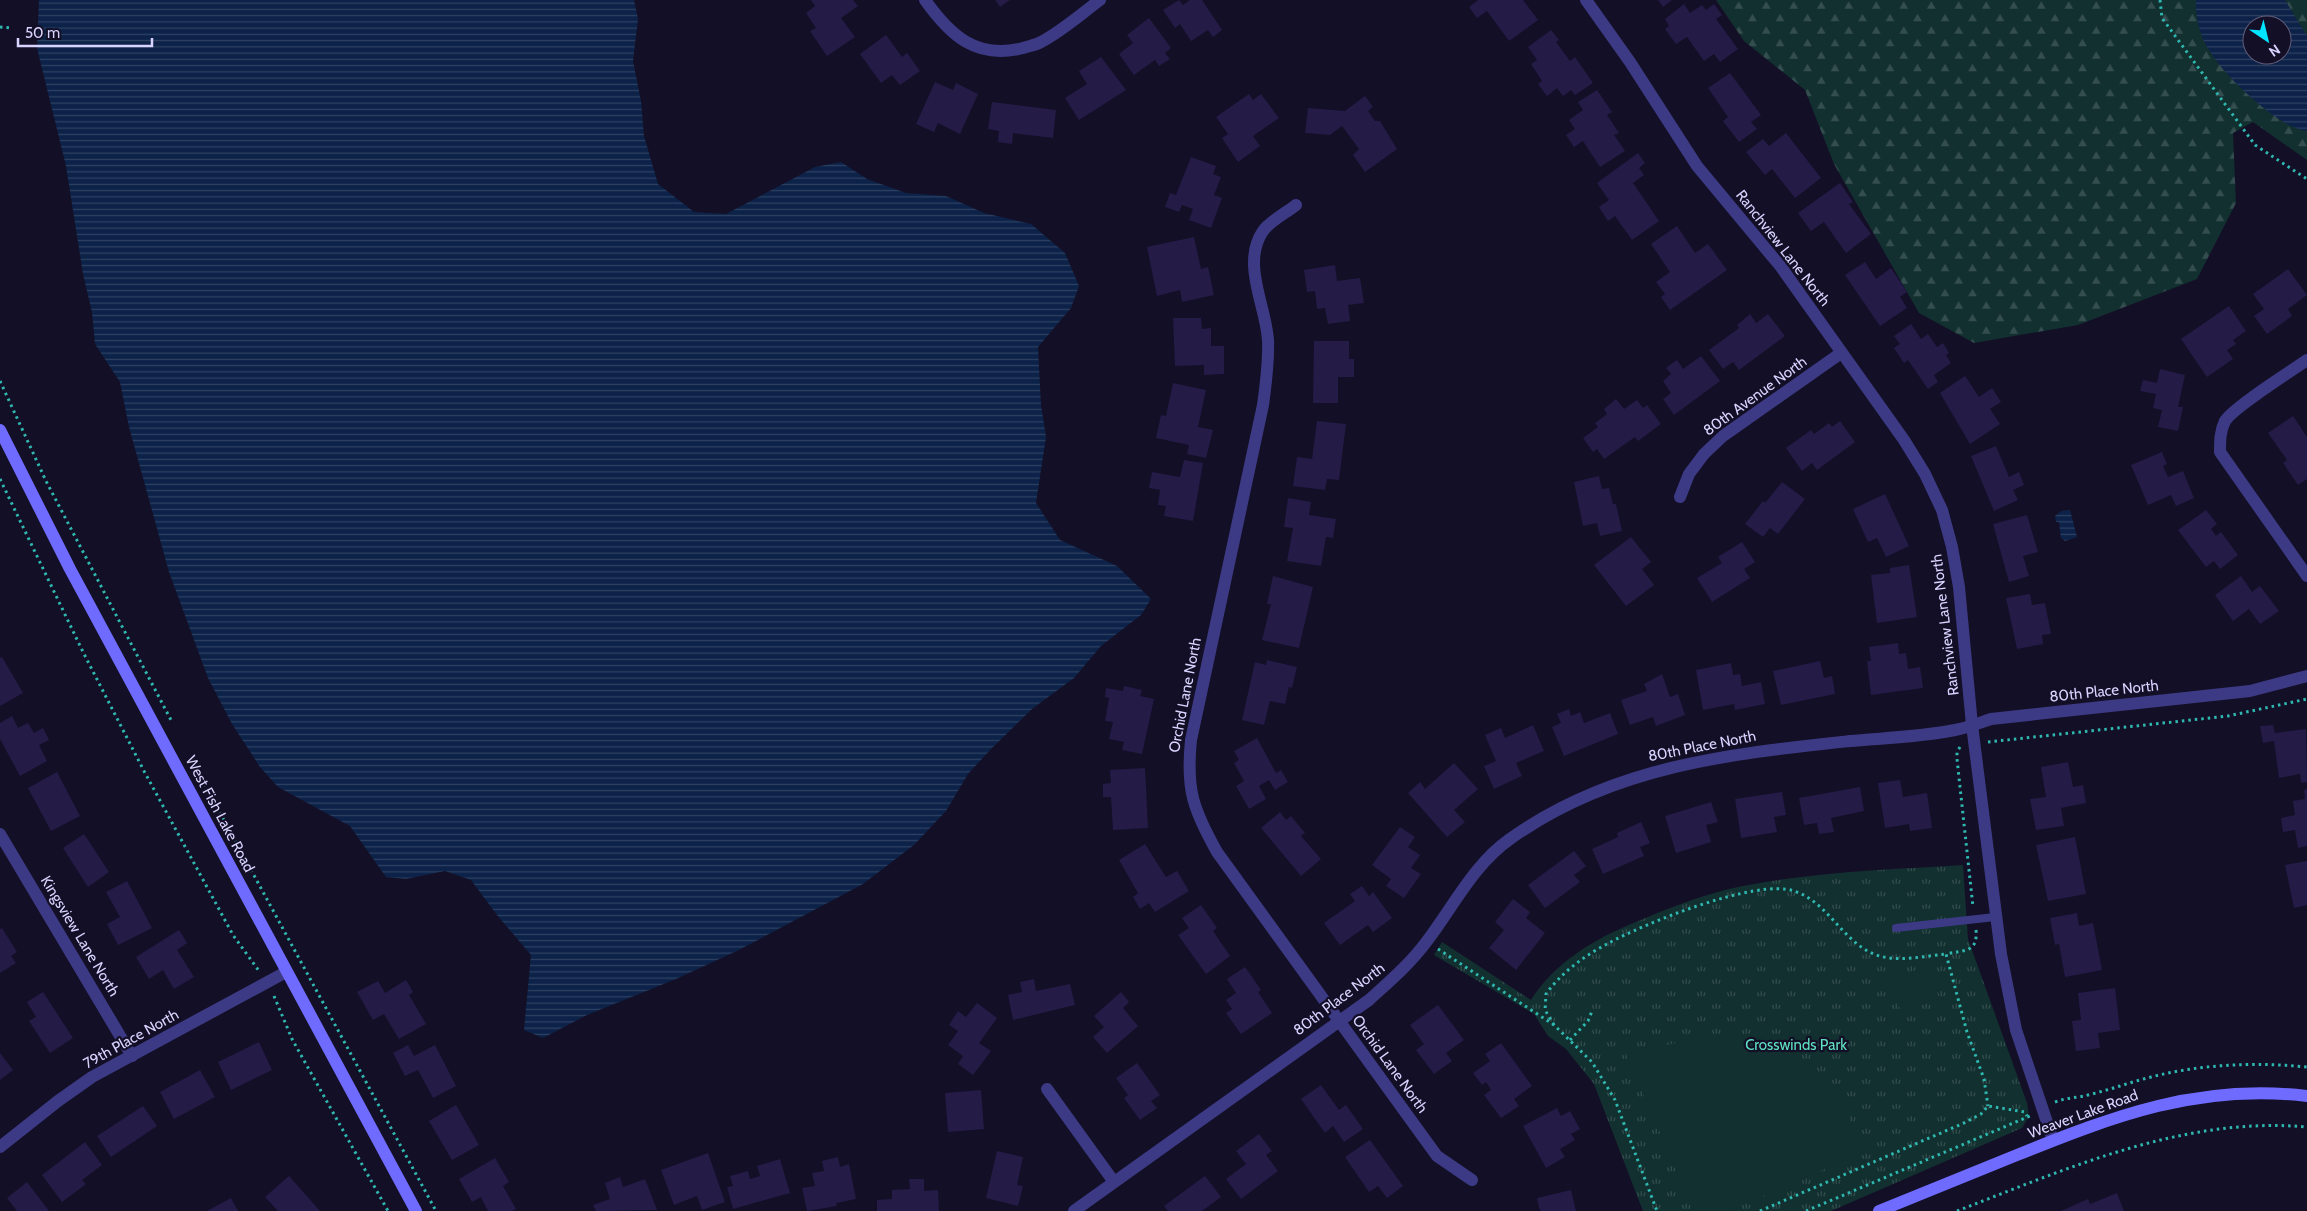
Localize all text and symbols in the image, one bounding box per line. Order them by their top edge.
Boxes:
scale bar [18,15,151,47]
north arrow [2242,15,2292,65]
text: 50 m [25,24,60,42]
text: N [2265,40,2284,61]
street label: Ranchview Lane North [1732,186,1834,310]
street label: 80th Avenue North [1700,352,1810,440]
street label: Ranchview Lane North [1927,553,1963,697]
street label: Orchid Lane North [1165,636,1205,754]
street label: 80th Place North [2049,676,2159,706]
street label: 80th Place North [1646,727,1758,765]
street label: West Fish Lake Road [182,753,258,875]
street label: Kingsview Lane North [37,873,123,999]
street label: 80th Place North [1290,959,1388,1039]
street label: 79th Place North [80,1005,182,1073]
street label: Orchid Lane North [1348,1012,1432,1116]
park label: Crosswinds Park [1745,1036,1847,1054]
street label: Weaver Lake Road [2025,1086,2141,1142]

